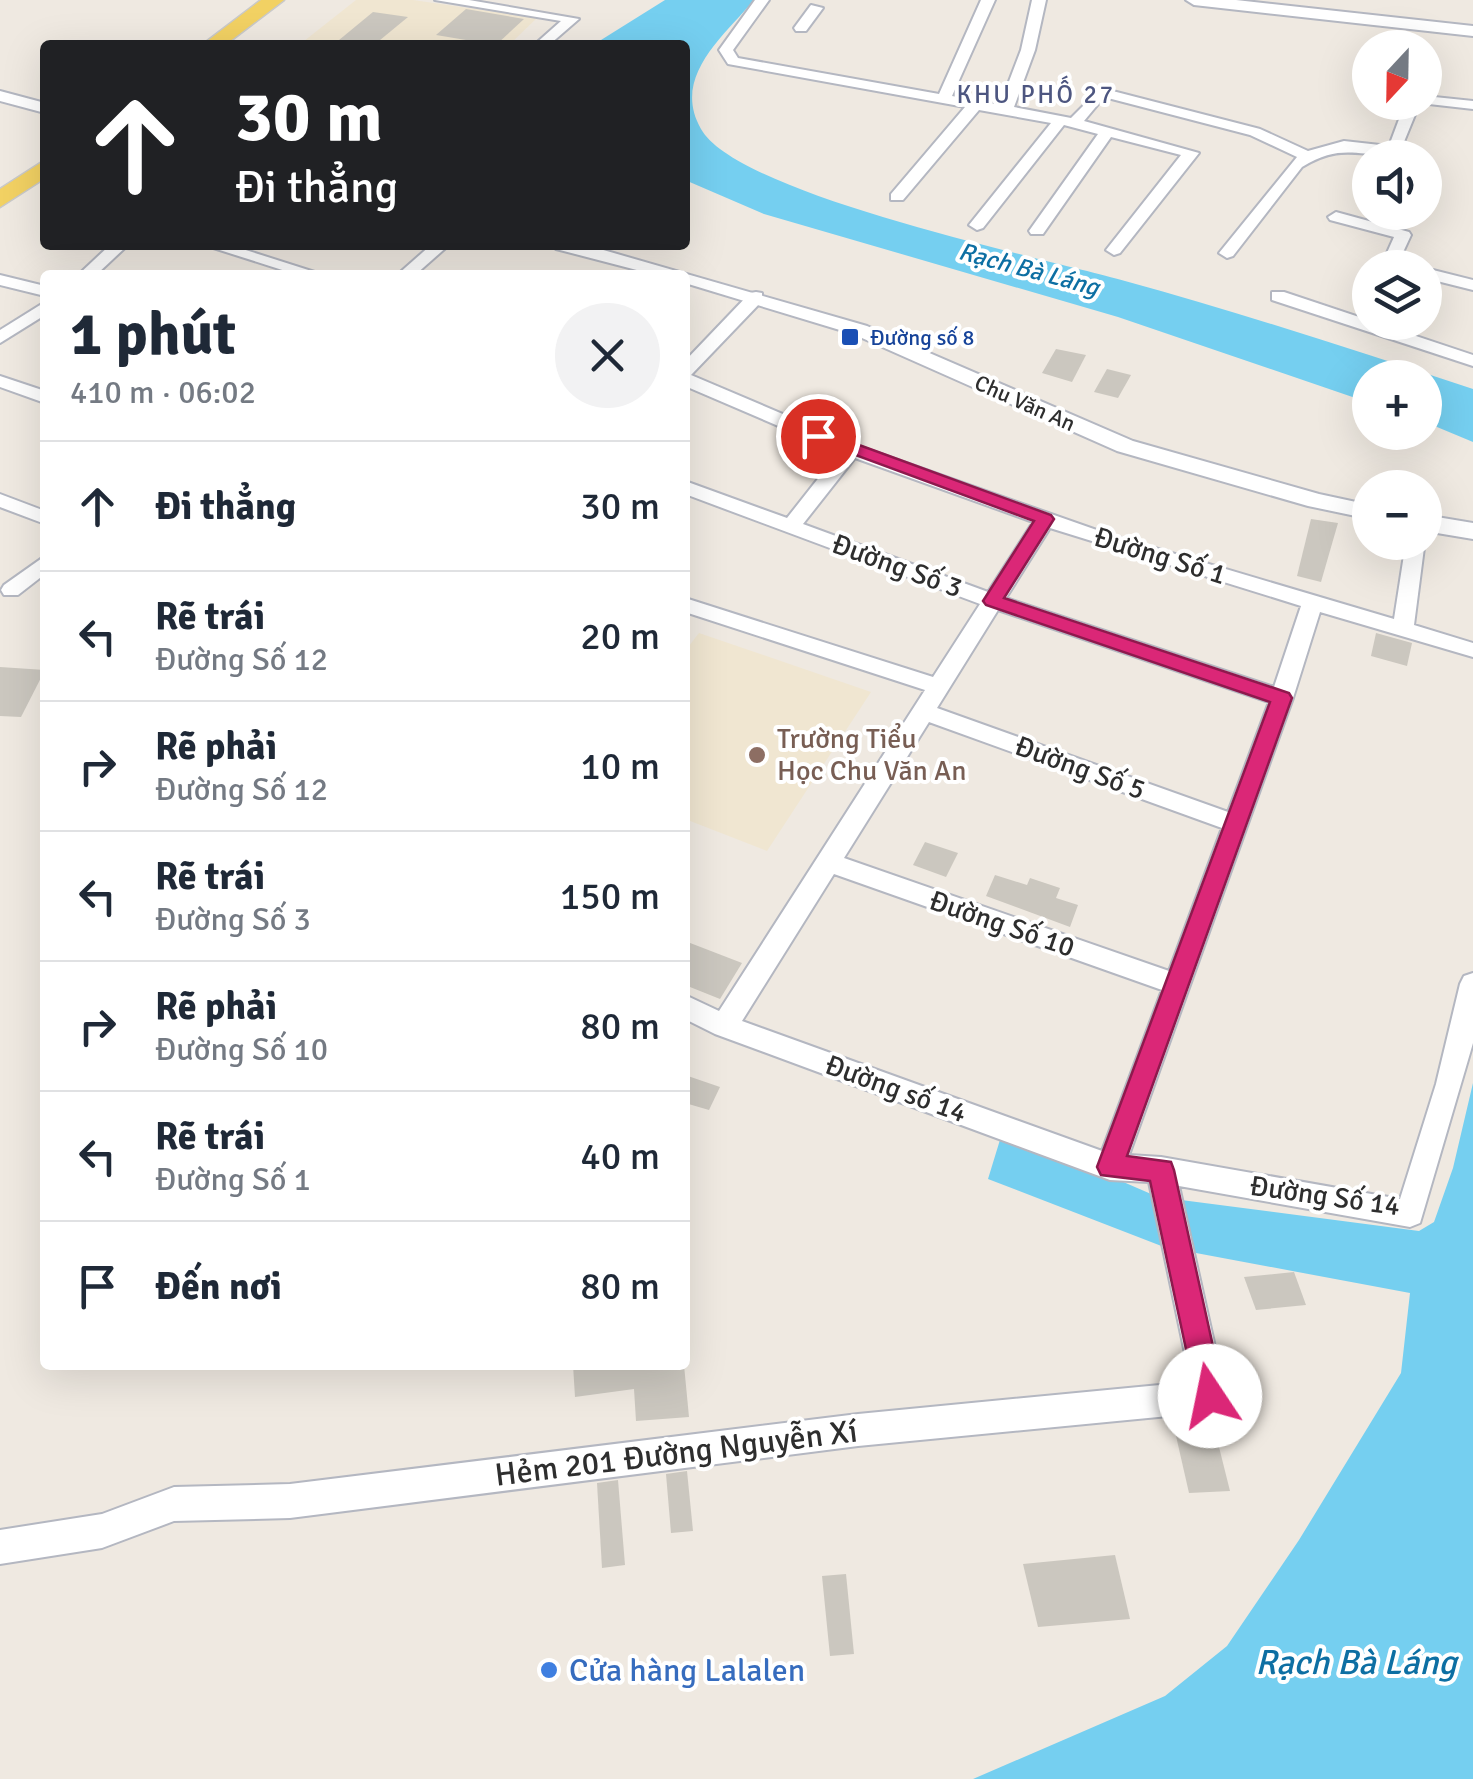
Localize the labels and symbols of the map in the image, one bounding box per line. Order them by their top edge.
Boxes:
north arrow [1352,30,1442,120]
district label: KHU PHỐ 27 [957,75,1116,110]
water label: Rạch Bà Láng [955,235,1104,303]
place label: Đường số 8 [870,324,974,351]
marker: Đường số 8 [839,326,861,348]
street label: Chu Văn An [970,369,1080,437]
pin [776,394,861,479]
street label: Đường Số 1 [1090,520,1230,592]
street label: Đường Số 3 [827,527,967,605]
place label: Trường Tiểu Học Chu Văn An [777,722,966,788]
street label: Đường Số 5 [1010,729,1150,807]
marker: Trường Tiểu Học Chu Văn An [746,744,768,766]
street label: Đường Số 10 [925,883,1079,965]
street label: Đường số 14 [821,1048,971,1130]
street label: Đường Số 14 [1248,1169,1402,1223]
position arrow [1158,1344,1262,1448]
street label: Hẻm 201 Đường Nguyễn Xí [493,1411,860,1495]
water label: Rạch Bà Láng [1255,1641,1459,1684]
place label: Cửa hàng Lalalen [569,1651,805,1690]
marker: Cửa hàng Lalalen [538,1659,560,1681]

